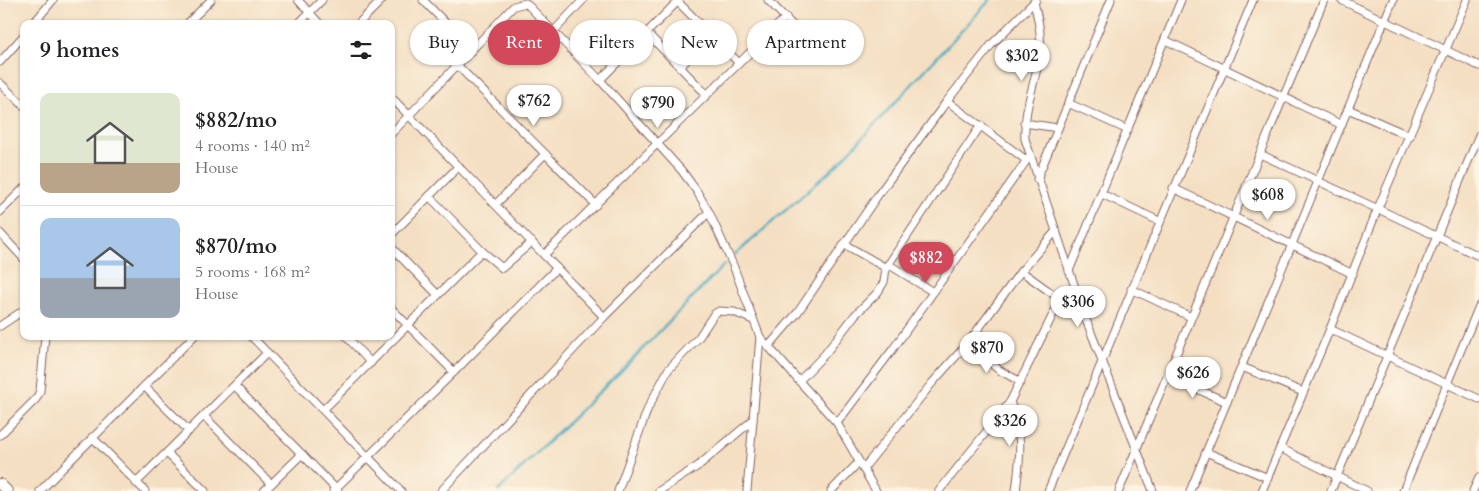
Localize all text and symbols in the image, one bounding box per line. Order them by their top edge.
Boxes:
chip: Buy [410,20,478,65]
chip: Rent [488,20,560,65]
chip: Filters [570,20,653,65]
chip: New [663,20,737,65]
chip: Apartment [747,20,864,65]
text: 9 homes [40,36,119,65]
icon: filters [347,36,375,64]
pin: $302 [992,39,1052,82]
text: $302 [1006,45,1038,67]
pin: $762 [504,84,564,127]
pin: $790 [628,86,688,129]
text: $762 [518,90,550,112]
text: $790 [642,92,674,114]
text: $882/mo [195,106,277,135]
icon: home [80,113,140,173]
text: 4 rooms · 140 m² [195,135,310,157]
text: House [195,157,238,179]
pin: $608 [1238,178,1298,221]
text: $608 [1252,184,1284,206]
text: $870/mo [195,232,277,261]
icon: home [80,238,140,298]
pin: $882 [896,242,956,284]
text: $882 [910,247,942,269]
text: 5 rooms · 168 m² [195,261,310,283]
text: House [195,283,238,305]
pin: $306 [1048,286,1108,328]
text: $306 [1062,291,1094,313]
pin: $870 [957,332,1017,374]
text: $870 [971,337,1003,359]
pin: $626 [1163,356,1223,399]
text: $626 [1177,362,1209,384]
pin: $326 [980,404,1040,447]
text: $326 [994,410,1026,432]

